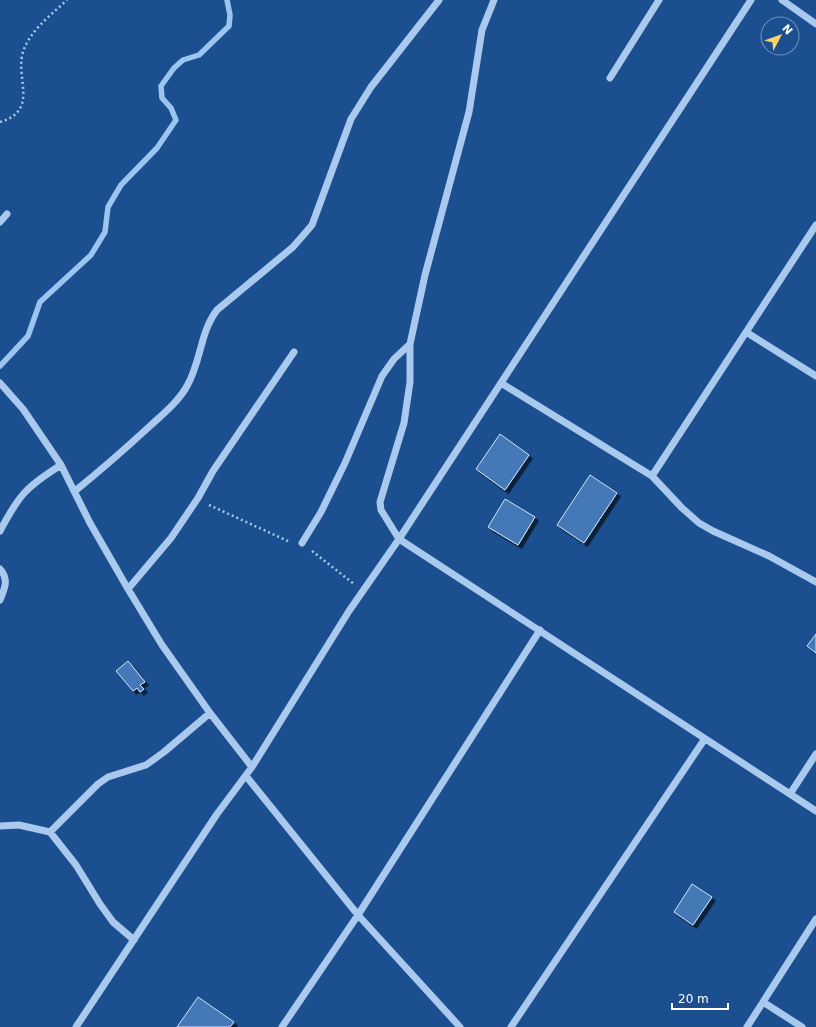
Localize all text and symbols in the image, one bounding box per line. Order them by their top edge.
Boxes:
north arrow [760,16,800,56]
text: N [779,22,795,38]
scale bar [672,985,728,1011]
text: 20 m [678,992,709,1006]

